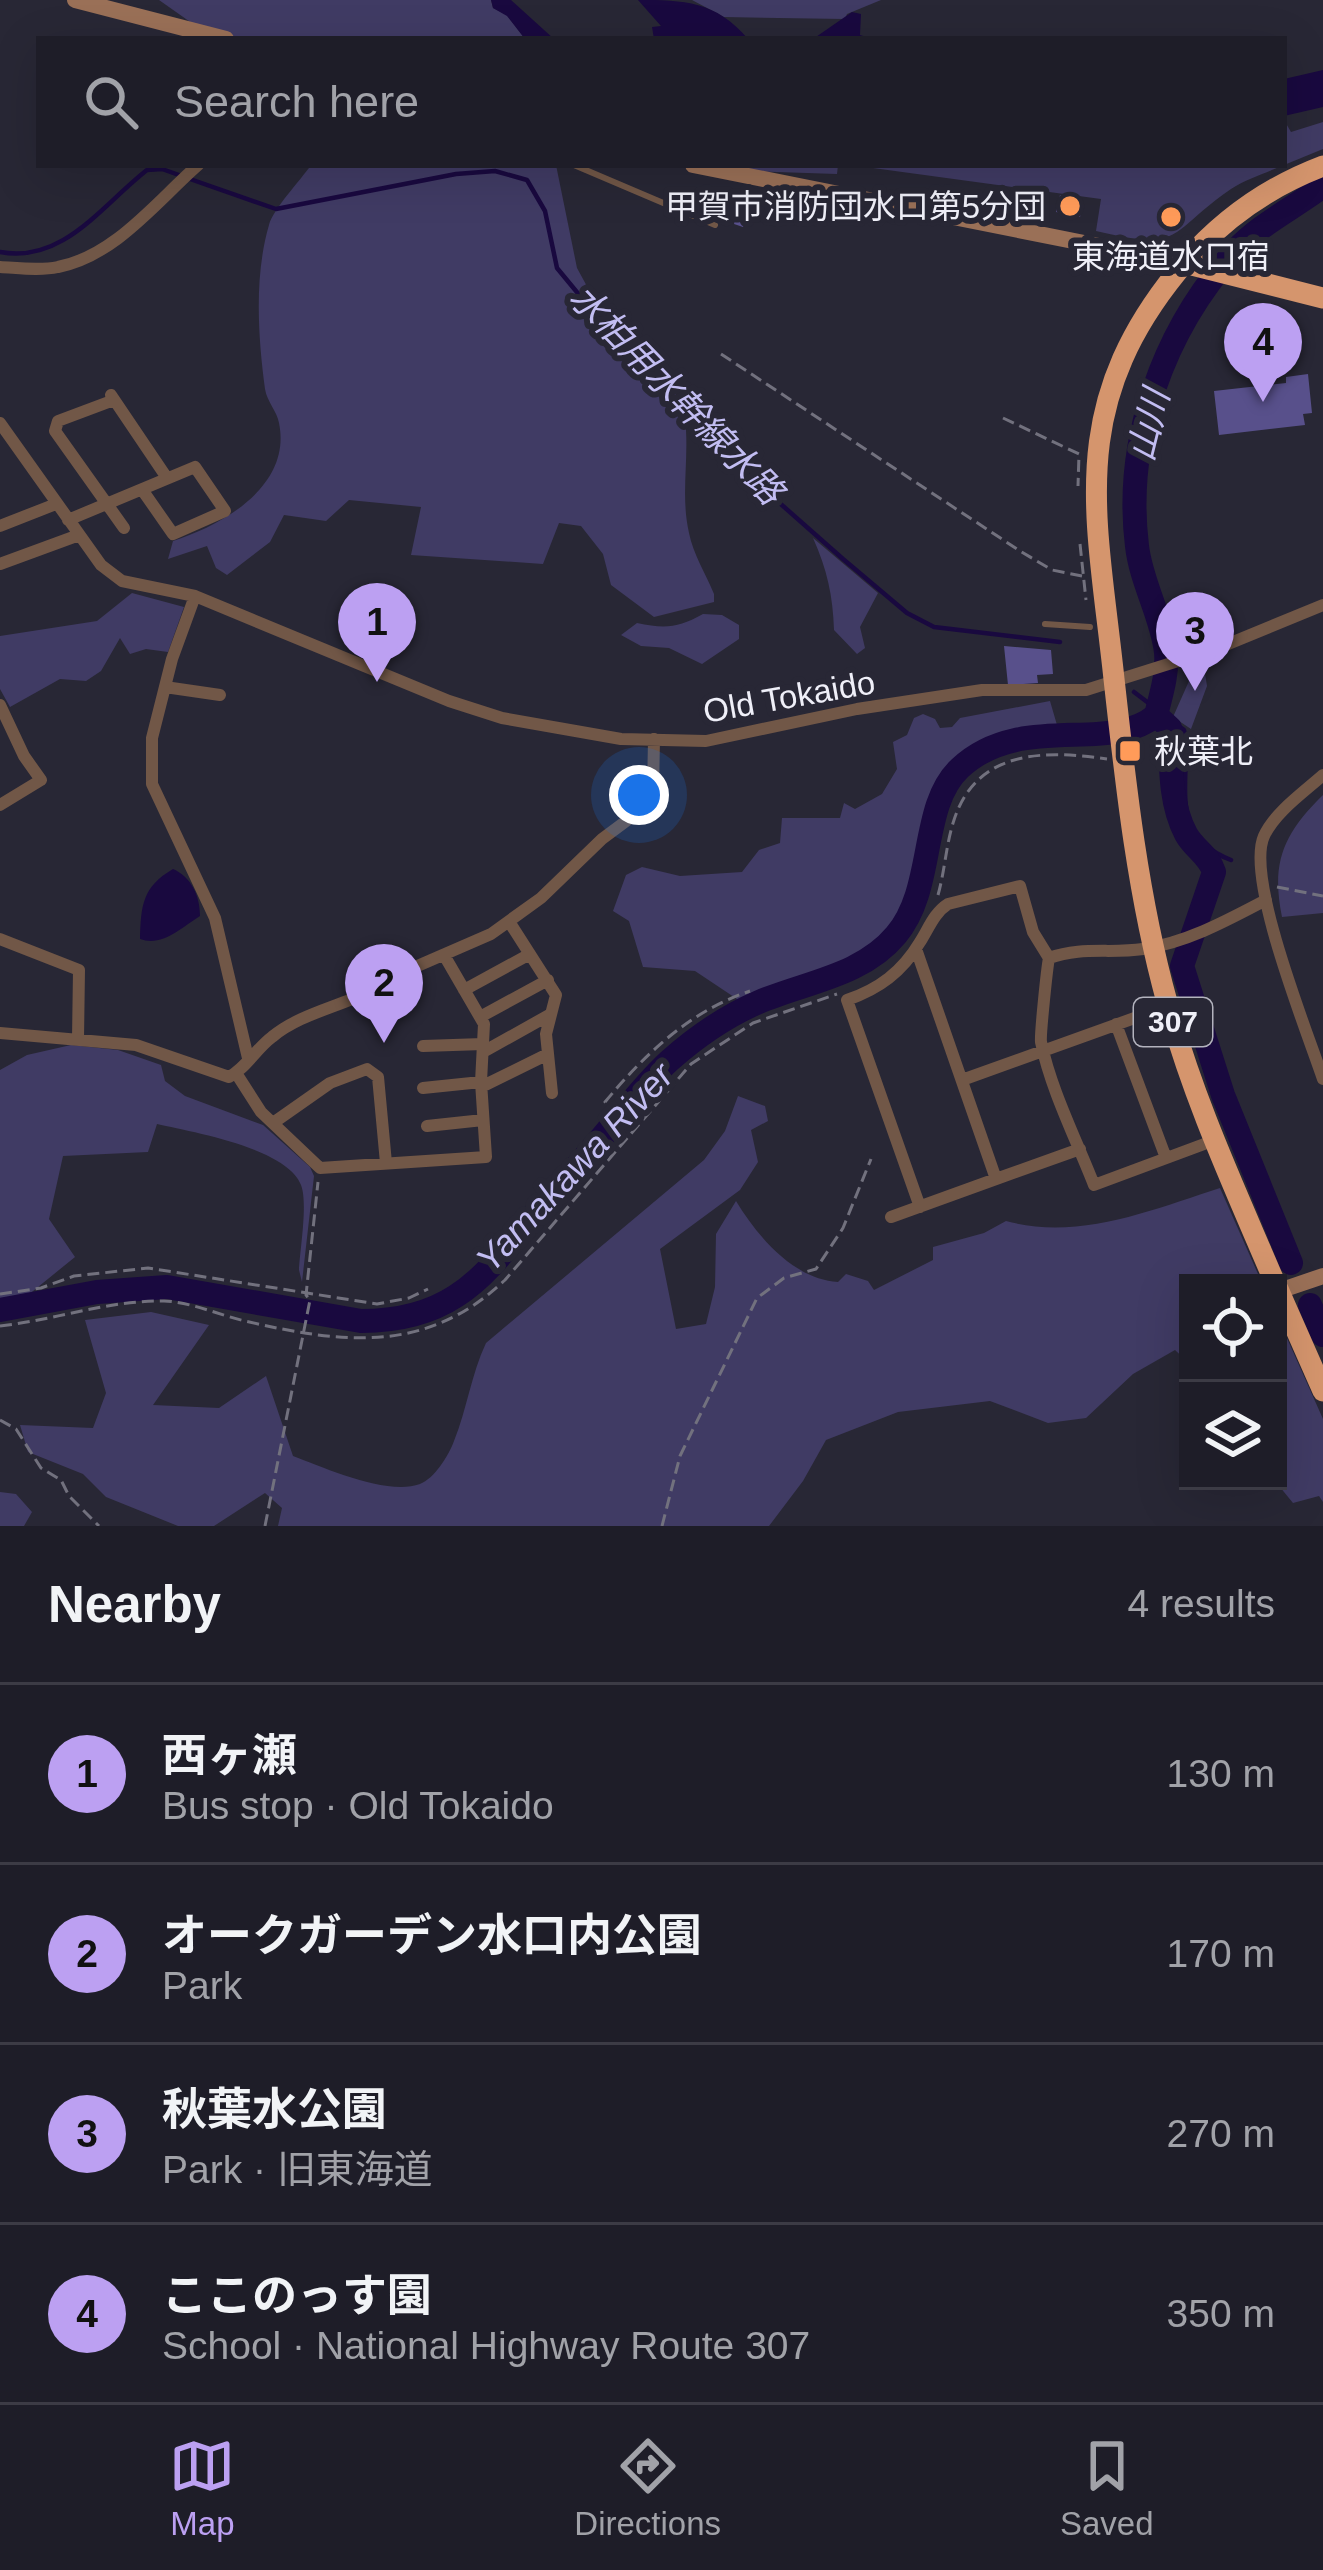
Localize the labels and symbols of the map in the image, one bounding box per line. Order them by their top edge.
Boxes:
place label: 甲賀市消防団水口第5分団 [665,188,1046,225]
marker: 甲賀市消防団水口第5分団 [1057,193,1083,219]
marker: 東海道水口宿 [1158,204,1184,230]
place label: 東海道水口宿 [1072,238,1270,275]
water label: 水柏用水幹線水路 [562,277,793,514]
pin: 4 [1224,303,1302,402]
water label: 山川 [1120,381,1178,465]
pin: 1 [338,583,416,682]
pin: 3 [1156,592,1234,691]
street label: Old Tokaido [700,663,878,730]
place label: 秋葉北 [1154,733,1253,770]
marker: 秋葉北 [1117,738,1143,764]
your location [609,765,669,825]
pin: 2 [345,944,423,1043]
road number: 307 [1134,998,1212,1046]
water label: Yamakawa River [468,1053,683,1280]

